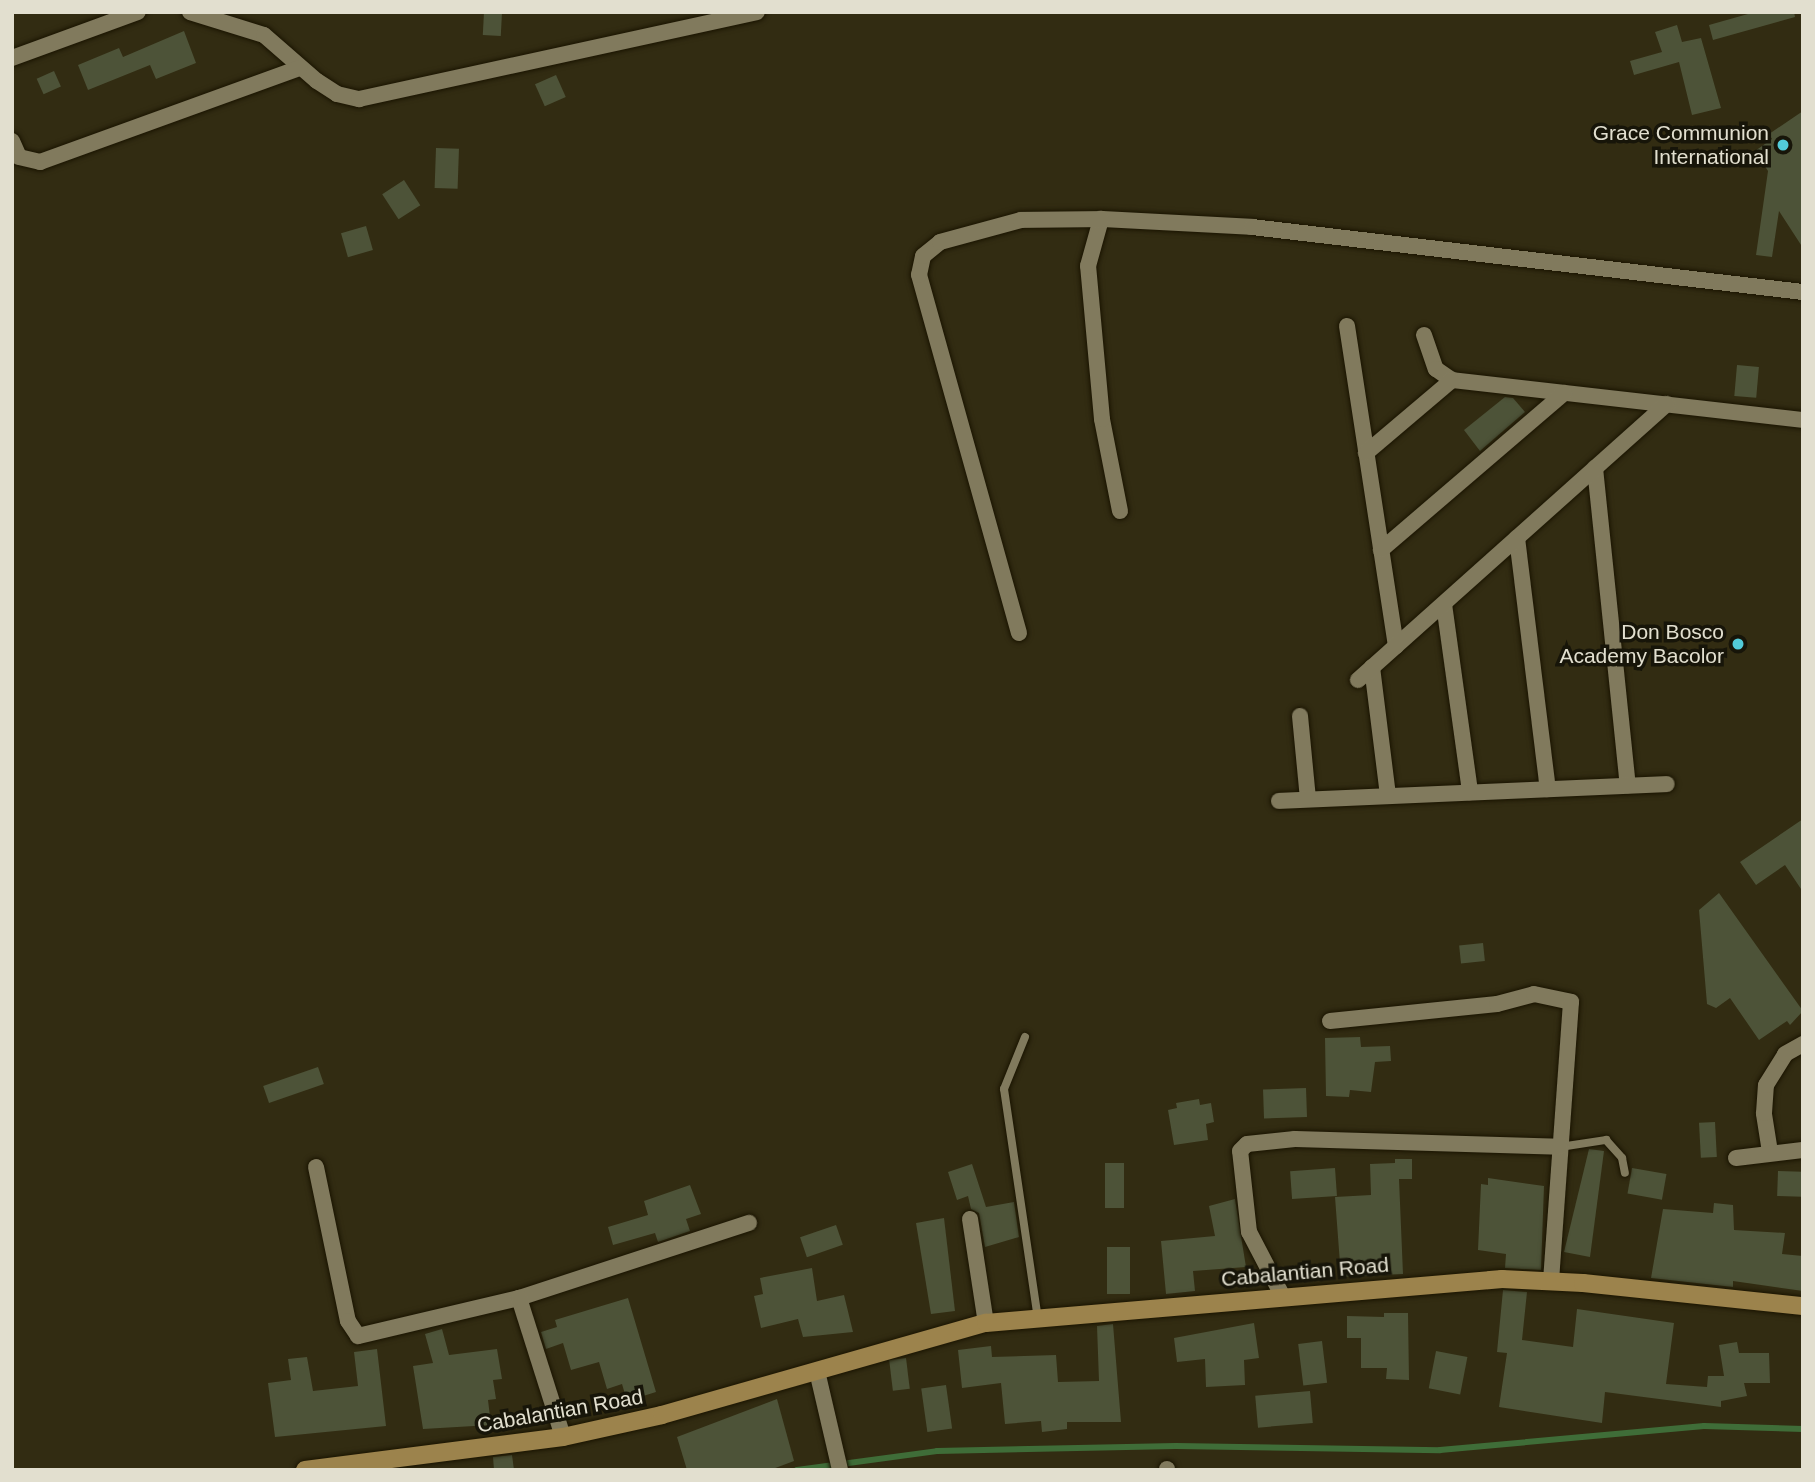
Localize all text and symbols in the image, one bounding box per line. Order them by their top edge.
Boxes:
place label: Grace Communion International [1593,120,1769,170]
marker: Grace Communion International [1775,137,1791,153]
place label: Don Bosco Academy Bacolor [1559,619,1724,669]
marker: Don Bosco Academy Bacolor [1730,636,1746,652]
street label: Cabalantian Road [1220,1252,1390,1292]
street label: Cabalantian Road [475,1384,645,1438]

